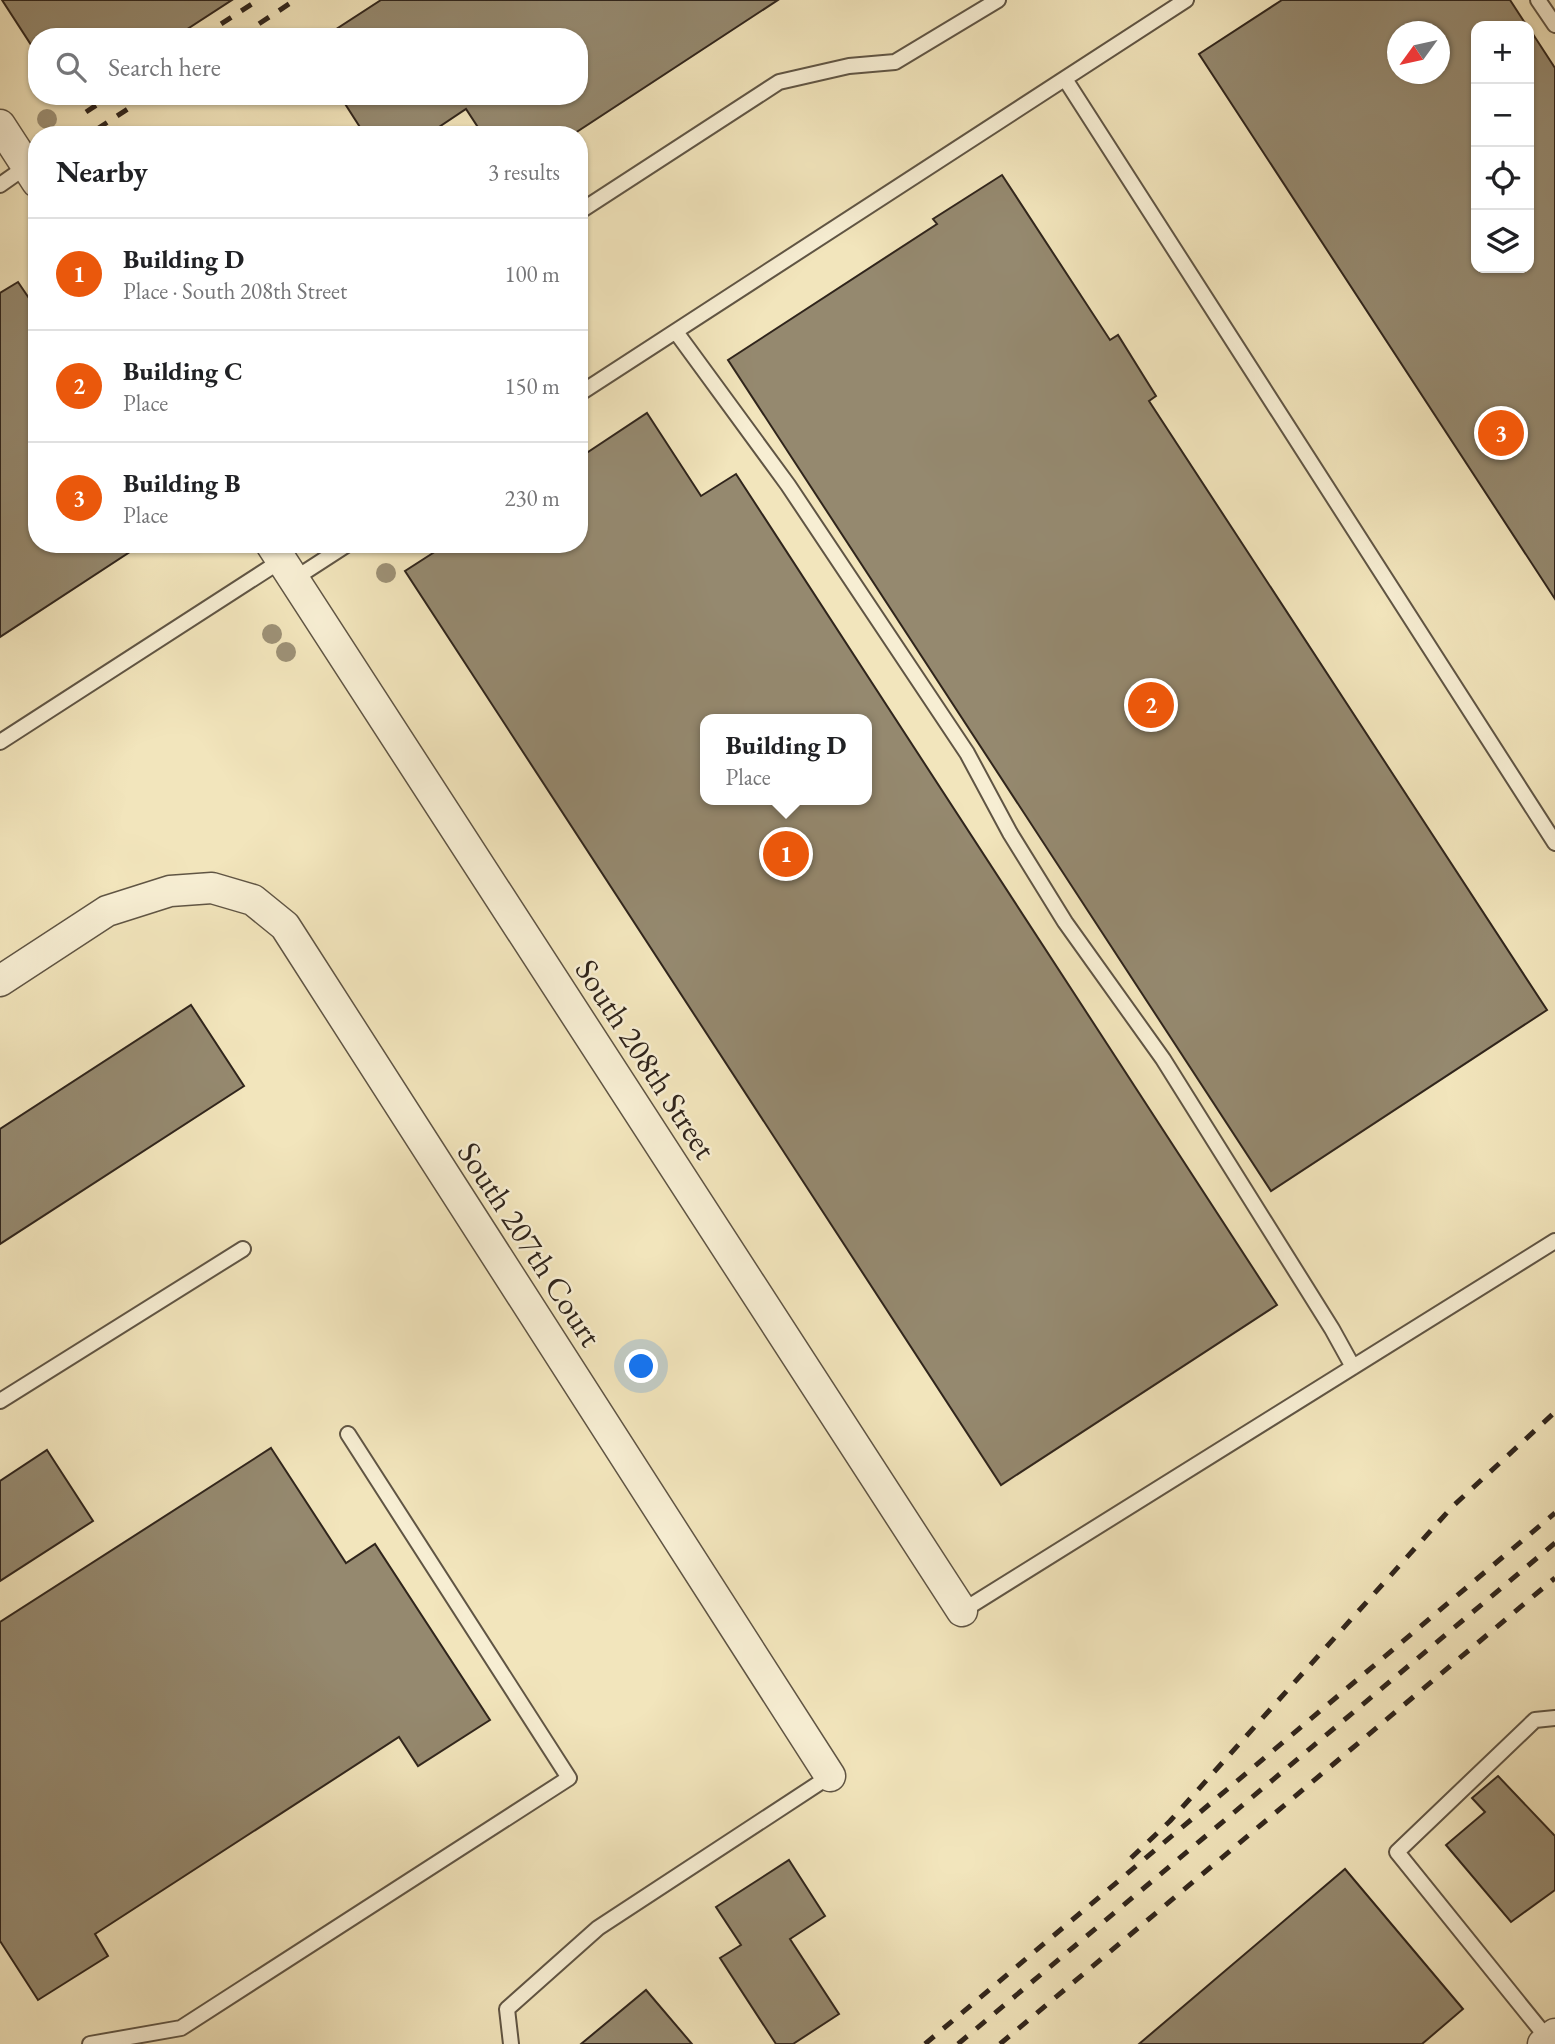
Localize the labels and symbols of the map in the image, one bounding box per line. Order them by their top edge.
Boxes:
north arrow [1387,21,1450,84]
pin: 3 [1478,407,1524,459]
pin: 2 [1128,679,1174,731]
pin: 1 [763,828,809,880]
street label: South 208th Street [566,951,726,1167]
street label: South 207th Court [448,1134,612,1354]
your location [624,1349,658,1383]

